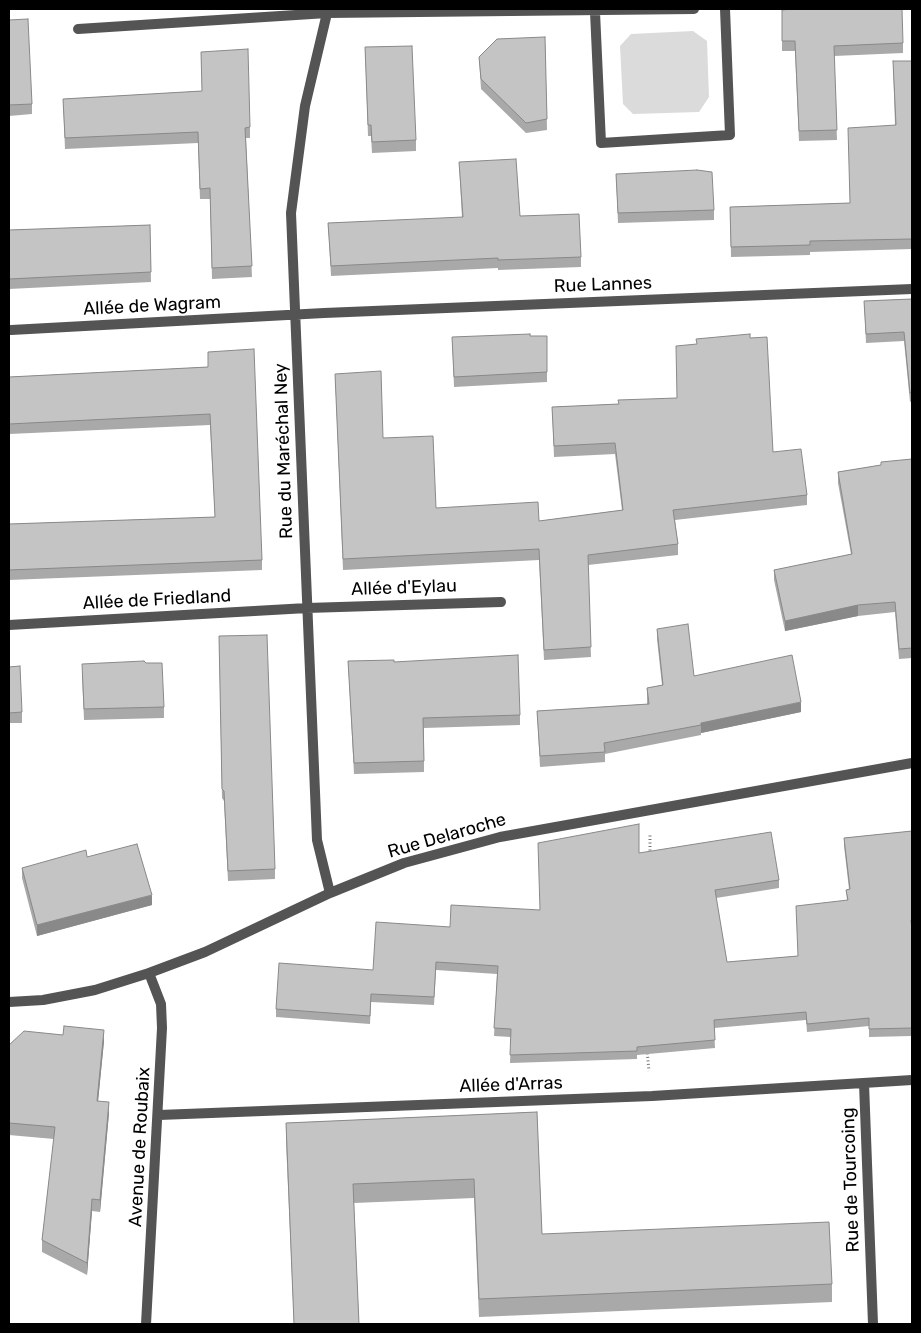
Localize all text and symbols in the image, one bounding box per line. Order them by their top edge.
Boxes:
street label: Rue Lannes [554,272,652,298]
street label: Allée de Wagram [83,292,221,320]
street label: Rue du Maréchal Ney [270,363,298,539]
street label: Allée d'Eylau [351,575,457,601]
street label: Allée de Friedland [82,585,232,615]
street label: Rue Delaroche [385,809,509,863]
street label: Avenue de Roubaix [125,1066,155,1228]
street label: Allée d'Arras [459,1072,563,1098]
street label: Rue de Tourcoing [838,1107,864,1253]

